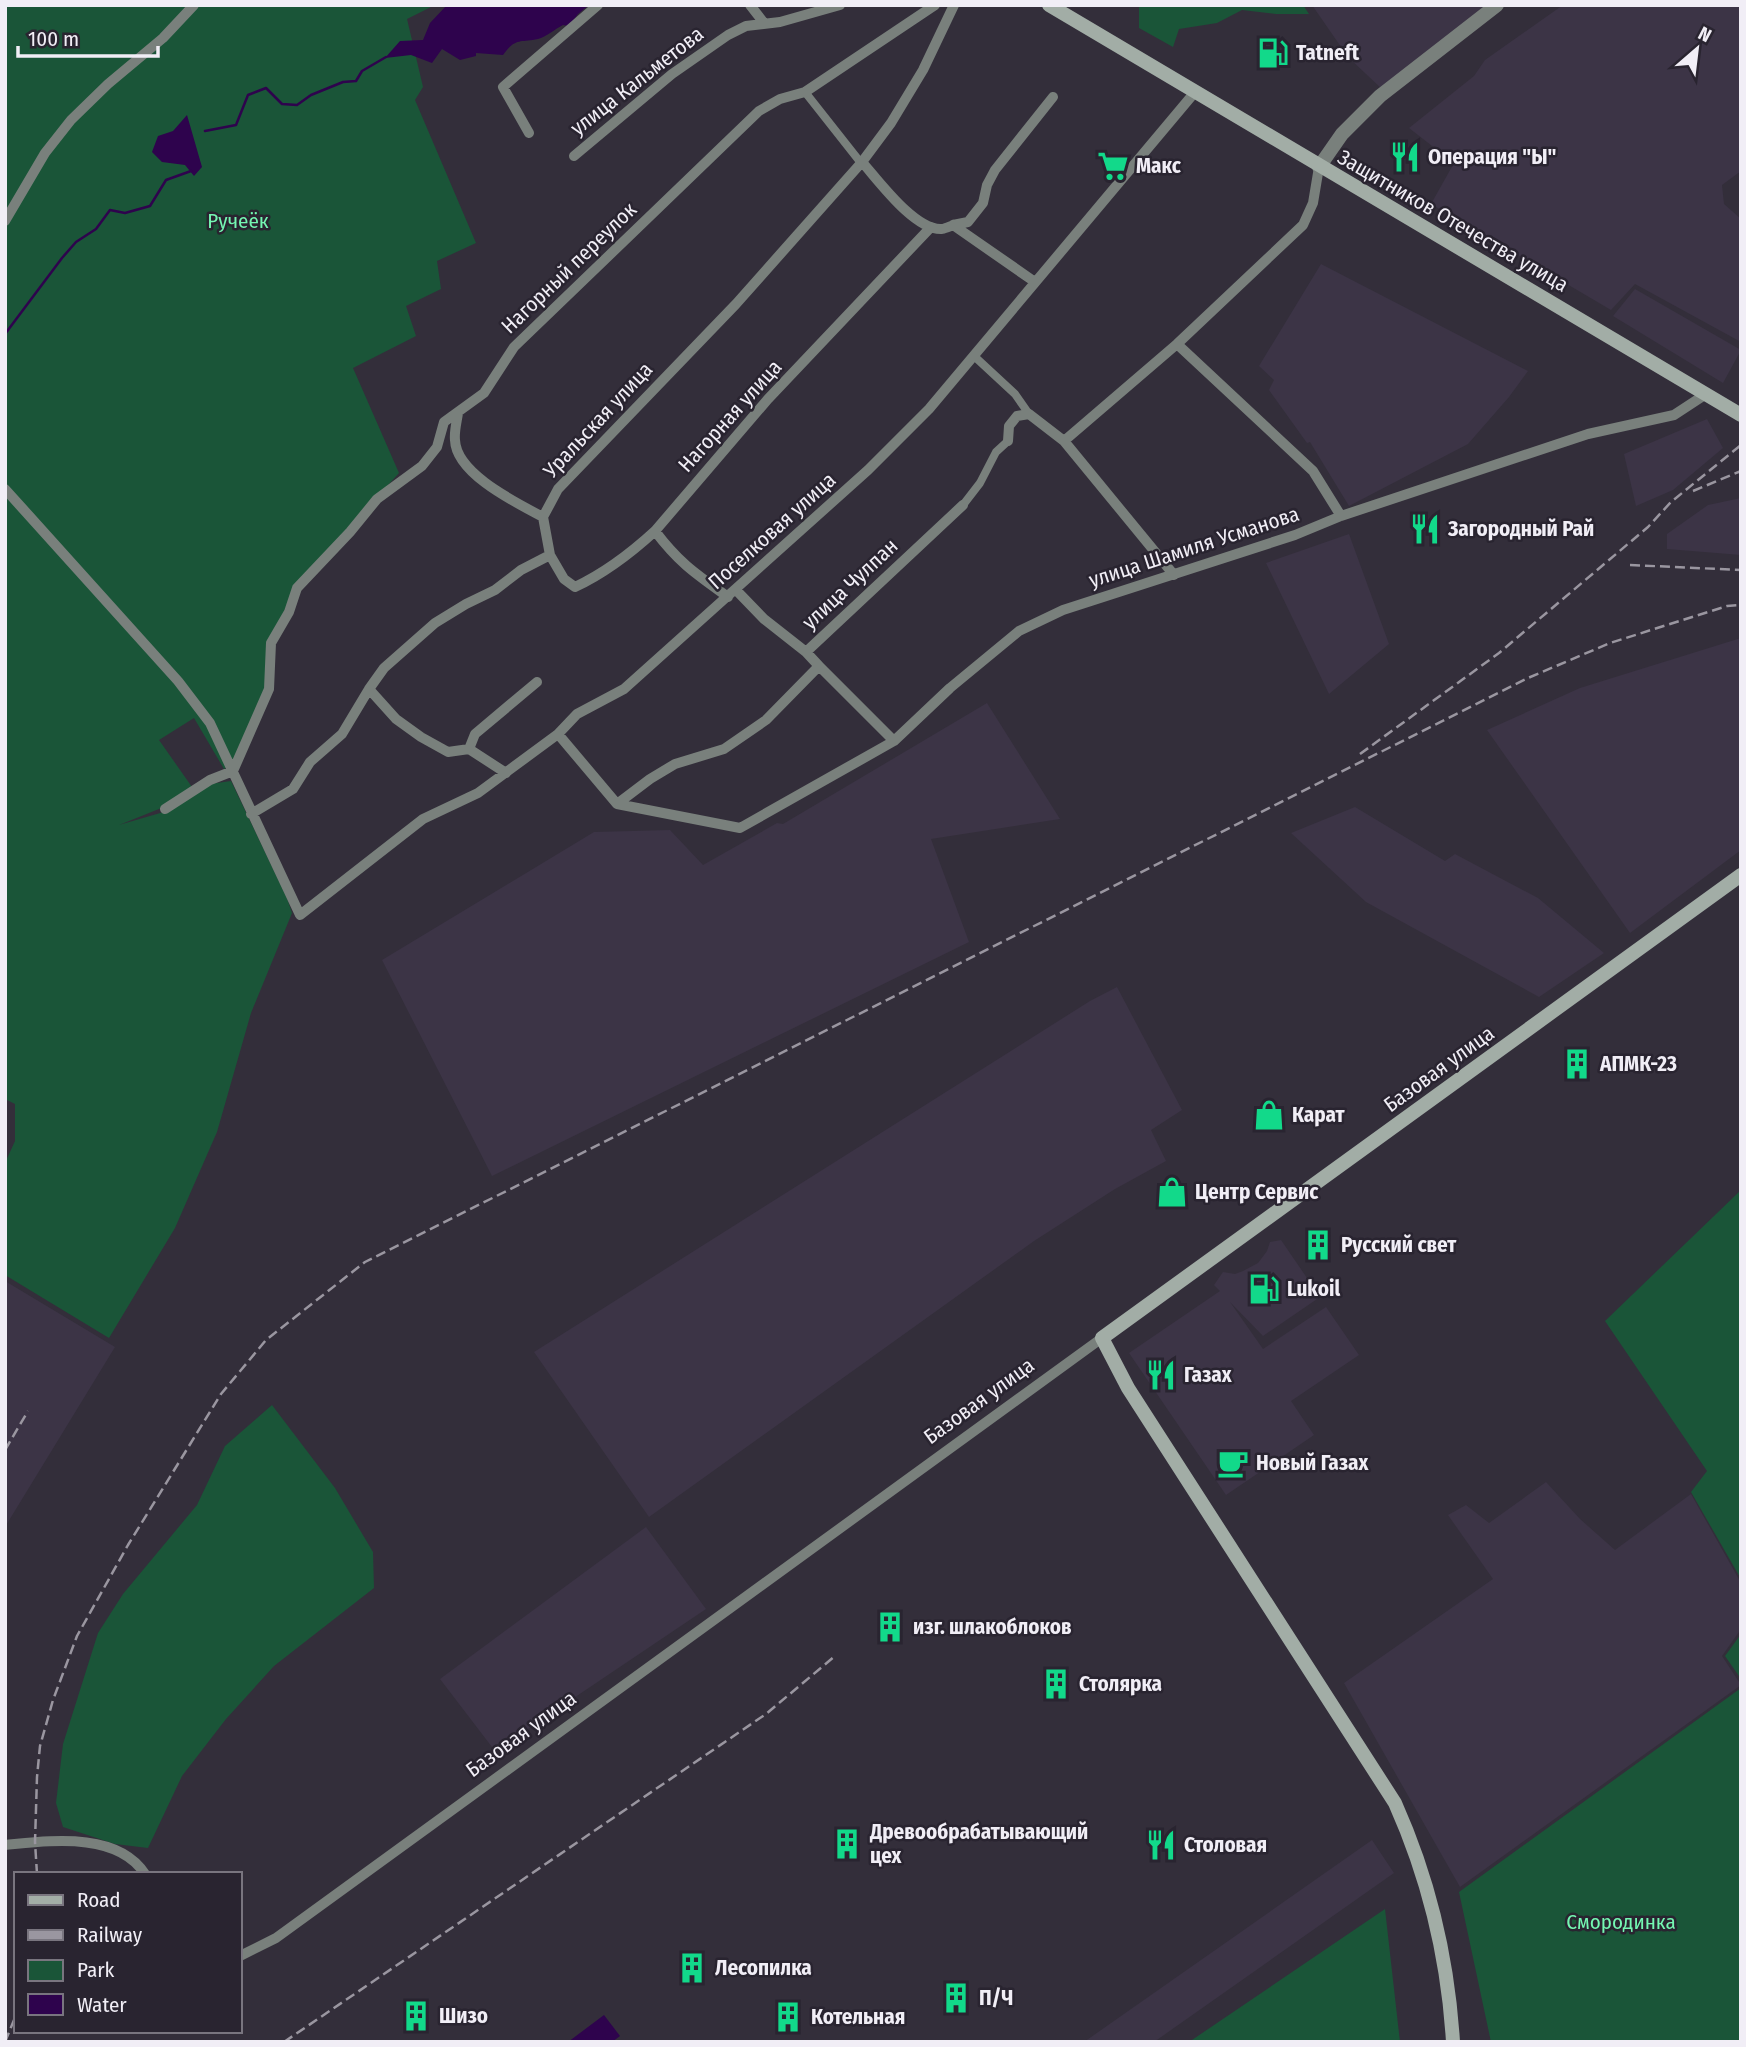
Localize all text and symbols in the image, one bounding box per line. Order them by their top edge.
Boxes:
scale bar [18,14,158,58]
north arrow [1662,14,1732,84]
street label: улица Кальметова [565,21,709,141]
text: N [1694,22,1715,47]
text: 100 m [28,26,79,52]
fuel station icon: Tatneft [1256,36,1290,70]
place label: Tatneft [1296,40,1360,66]
restaurant icon: Операция "Ы" [1388,140,1422,174]
street label: Защитников Отечества улица [1333,144,1573,298]
place label: Операция "Ы" [1428,144,1556,170]
supermarket icon: Макс [1096,149,1130,183]
place label: Макс [1136,153,1182,179]
street label: Нагорный переулок [496,197,642,339]
park label: Ручеёк [207,208,269,234]
street label: Нагорная улица [673,354,787,478]
street label: Уральская улица [537,357,658,484]
street label: Поселковая улица [703,467,841,595]
street label: улица Шамиля Усманова [1086,501,1302,593]
restaurant icon: Загородный Рай [1408,512,1442,546]
place label: Загородный Рай [1447,516,1594,542]
street label: улица Чулпан [797,533,903,635]
street label: Базовая улица [1379,1020,1499,1118]
building icon: АПМК-23 [1560,1047,1594,1081]
place label: АПМК-23 [1599,1051,1677,1077]
shop icon: Карат [1252,1098,1286,1132]
place label: Карат [1292,1102,1346,1128]
shop icon: Центр Сервис [1155,1175,1189,1209]
place label: Центр Сервис [1195,1179,1319,1205]
building icon: Русский свет [1301,1228,1335,1262]
place label: Русский свет [1341,1232,1457,1258]
fuel station icon: Lukoil [1247,1272,1281,1306]
place label: Lukoil [1287,1276,1340,1302]
street label: Базовая улица [919,1352,1039,1450]
restaurant icon: Газах [1144,1358,1178,1392]
place label: Газах [1184,1362,1233,1388]
cafe icon: Новый Газах [1216,1446,1250,1480]
place label: Новый Газах [1256,1450,1369,1476]
building icon: изг. шлакоблоков [873,1610,907,1644]
place label: изг. шлакоблоков [913,1614,1072,1640]
building icon: Столярка [1039,1667,1073,1701]
place label: Столярка [1079,1671,1162,1697]
street label: Базовая улица [461,1685,581,1783]
place label: Древообрабатывающий цех [869,1819,1088,1869]
building icon: Древообрабатывающий цех [830,1827,864,1861]
restaurant icon: Столовая [1144,1828,1178,1862]
place label: Столовая [1184,1832,1267,1858]
legend [14,1872,242,2033]
text: Road [77,1887,121,1913]
park label: Смородинка [1566,1909,1676,1935]
text: Railway [77,1922,143,1948]
building icon: Лесопилка [675,1951,709,1985]
place label: Лесопилка [715,1955,812,1981]
text: Park [77,1957,115,1983]
building icon: П/Ч [939,1981,973,2015]
place label: П/Ч [979,1985,1013,2011]
text: Water [77,1992,127,2018]
building icon: Шизо [399,1999,433,2033]
building icon: Котельная [771,2000,805,2034]
place label: Шизо [439,2003,488,2029]
place label: Котельная [811,2004,905,2030]

